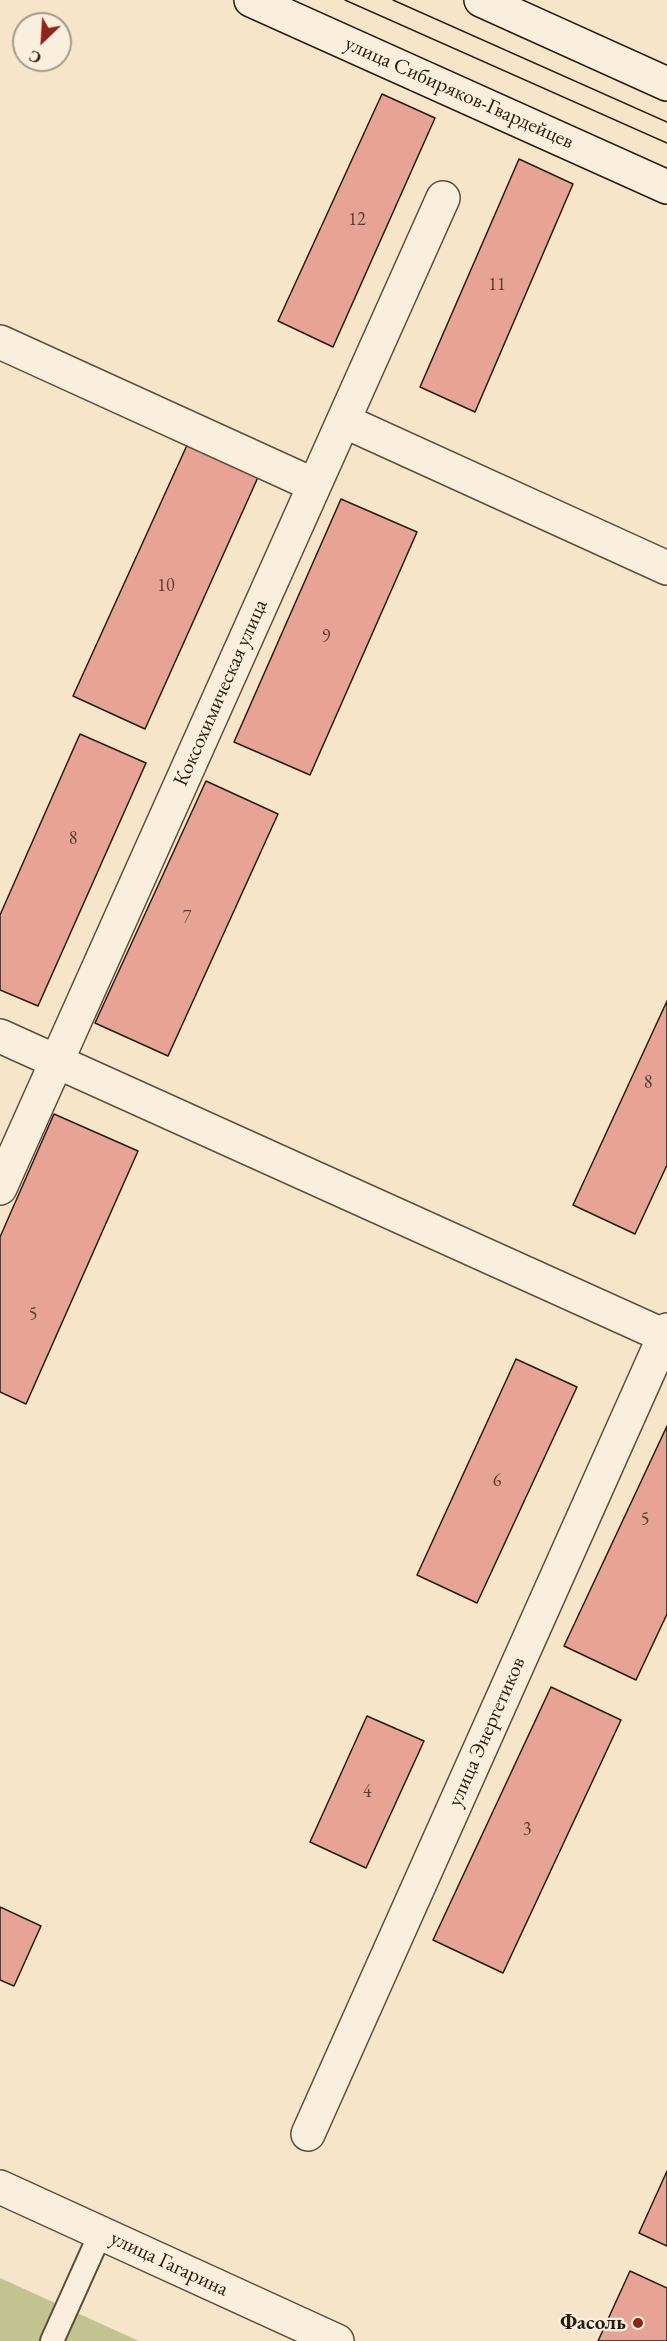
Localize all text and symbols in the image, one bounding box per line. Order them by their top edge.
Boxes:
north arrow [12,12,72,72]
street label: улица Сибиряков-Гвардейцев [341,31,577,155]
text: С [25,45,45,69]
house number: 12 [348,209,366,231]
house number: 11 [488,274,506,296]
house number: 10 [157,575,175,597]
street label: Коксохимическая улица [168,596,274,790]
house number: 9 [322,626,330,648]
house number: 8 [69,828,77,850]
house number: 7 [183,907,191,929]
house number: 8 [644,1072,652,1094]
house number: 5 [29,1304,37,1326]
house number: 6 [493,1470,501,1492]
house number: 5 [641,1509,649,1531]
street label: улица Энергетиков [443,1653,531,1811]
house number: 4 [363,1781,371,1803]
house number: 3 [523,1819,531,1841]
street label: улица Гагарина [106,2226,232,2302]
place label: Фасоль [560,2310,626,2336]
marker: Фасоль [631,2316,645,2330]

